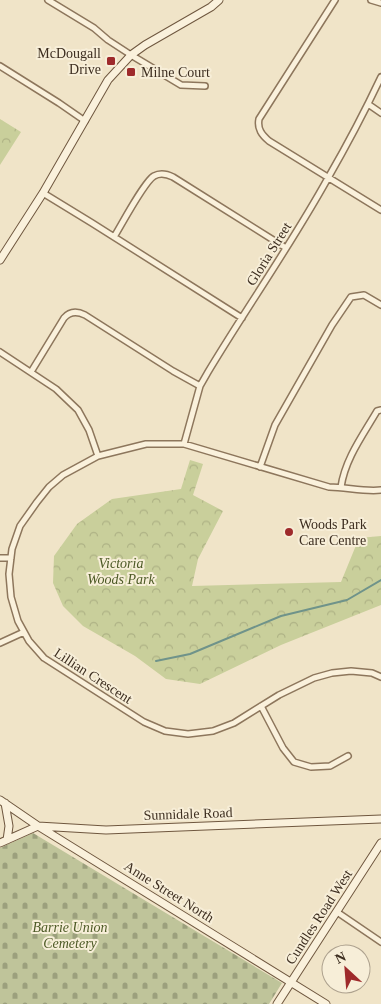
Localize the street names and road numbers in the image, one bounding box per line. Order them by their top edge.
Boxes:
street label: Gloria Street [244,219,294,288]
street label: Lillian Crescent [51,645,135,707]
street label: Sunnidale Road [143,805,233,823]
street label: Anne Street North [121,858,217,926]
street label: Cundles Road West [283,867,355,967]

